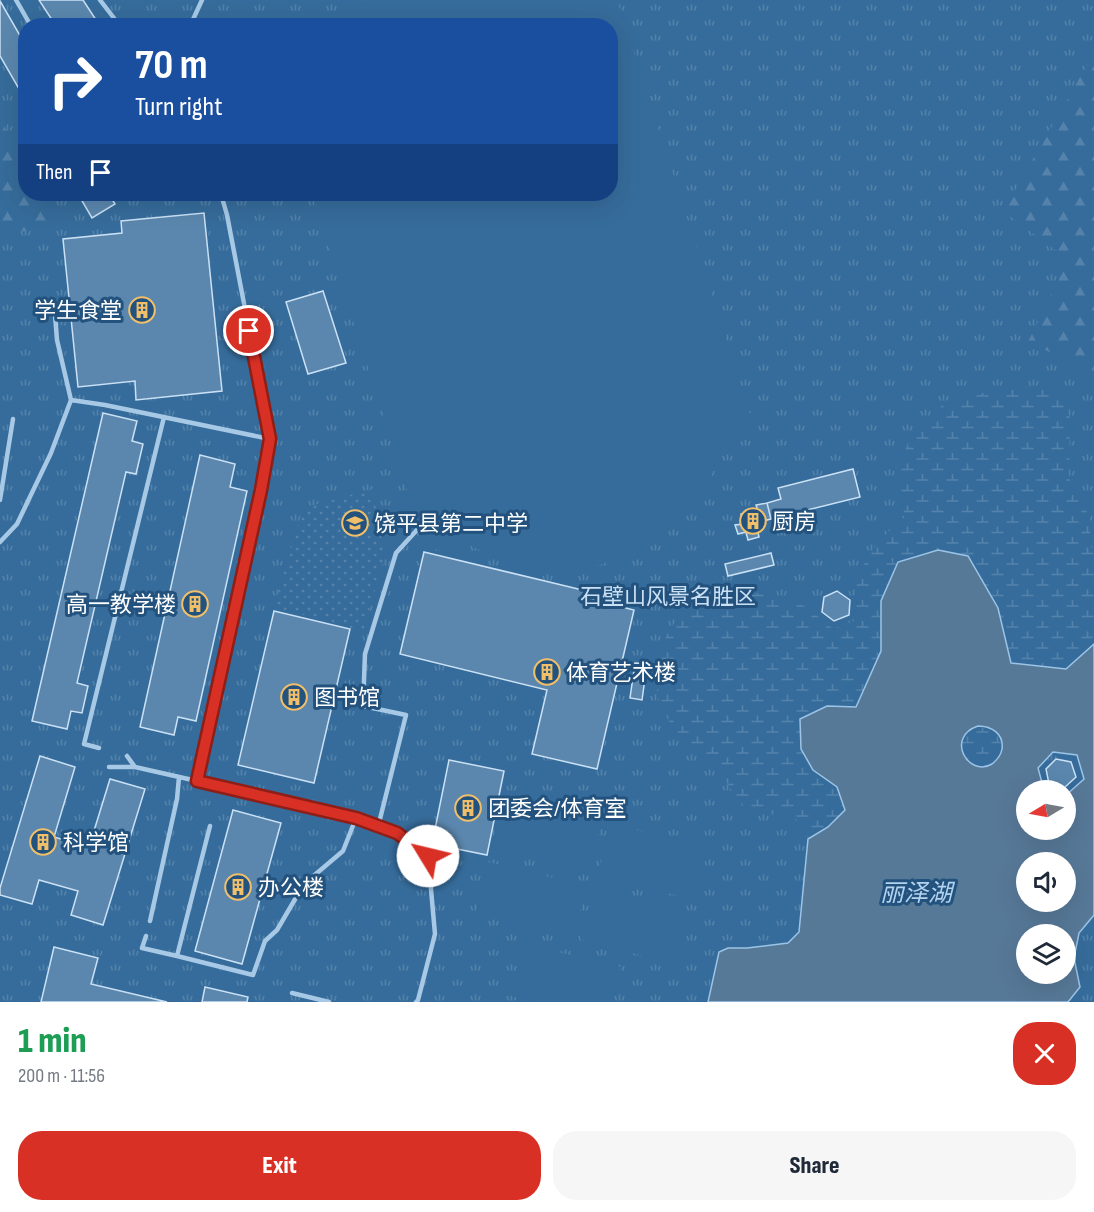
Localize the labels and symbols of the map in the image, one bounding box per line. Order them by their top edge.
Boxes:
building icon: 学生食堂 [127,295,157,325]
place label: 学生食堂 [34,298,122,325]
pin [223,305,274,356]
building icon: 厨房 [738,506,768,536]
school or university icon: 饶平县第二中学 [340,508,370,538]
place label: 厨房 [772,509,816,536]
place label: 饶平县第二中学 [374,511,528,538]
park label: 石壁山风景名胜区 [580,584,756,611]
building icon: 高一教学楼 [180,589,210,619]
place label: 高一教学楼 [66,592,176,619]
building icon: 体育艺术楼 [532,657,562,687]
place label: 体育艺术楼 [566,660,676,687]
building icon: 图书馆 [279,682,309,712]
place label: 图书馆 [314,685,380,712]
north arrow [1016,780,1076,840]
building icon: 团委会/体育室 [453,793,483,823]
place label: 团委会/体育室 [488,796,626,823]
position arrow [396,824,460,888]
building icon: 科学馆 [28,827,58,857]
place label: 科学馆 [63,830,129,857]
building icon: 办公楼 [223,872,253,902]
place label: 办公楼 [258,875,324,902]
water label: 丽泽湖 [880,879,956,908]

